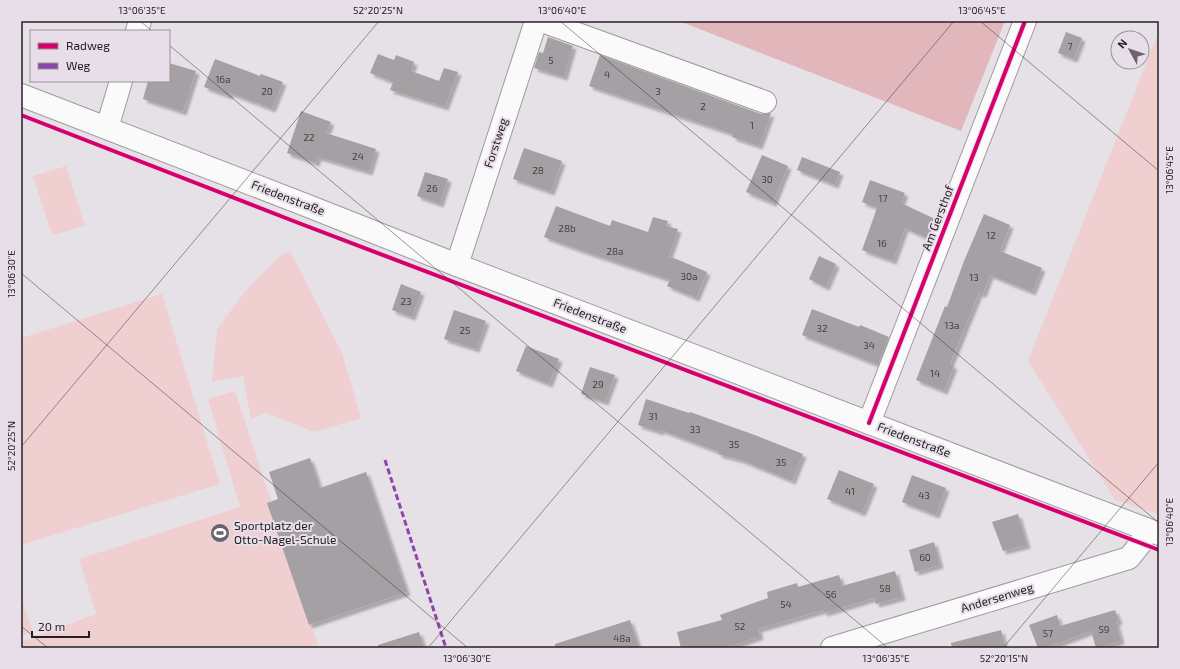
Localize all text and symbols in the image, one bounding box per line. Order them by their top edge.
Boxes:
text: 13°06'35"E [118,4,166,16]
text: 52°20'25"N [353,4,403,16]
text: 13°06'40"E [538,4,586,16]
text: 13°06'45"E [958,4,1006,16]
legend [30,30,170,82]
north arrow [1110,30,1150,70]
text: N [1114,36,1130,50]
text: Radweg [66,38,110,52]
house number: 7 [1067,40,1073,52]
house number: 5 [548,54,554,66]
text: Weg [66,58,91,72]
house number: 4 [604,68,610,80]
house number: 16a [215,73,231,85]
house number: 20 [261,85,273,97]
house number: 3 [655,85,661,97]
house number: 2 [700,100,706,112]
street label: Forstweg [480,116,510,169]
house number: 1 [750,119,754,131]
house number: 22 [303,131,315,143]
text: 13°06'45"E [1163,146,1175,194]
house number: 24 [352,150,364,162]
house number: 28 [532,164,544,176]
house number: 30 [761,173,773,185]
street label: Friedenstraße [250,177,327,217]
house number: 26 [426,182,438,194]
street label: Am Gersthof [918,183,956,252]
house number: 17 [878,192,888,204]
house number: 28b [558,222,576,234]
house number: 12 [986,229,996,241]
house number: 16 [877,237,887,249]
house number: 28a [606,245,624,257]
text: 13°06'30"E [5,250,17,298]
house number: 30a [680,270,698,282]
house number: 13 [969,271,979,283]
house number: 23 [400,295,412,307]
street label: Friedenstraße [552,295,629,335]
house number: 13a [944,319,960,331]
house number: 32 [816,322,828,334]
house number: 25 [460,324,470,336]
house number: 34 [863,339,875,351]
house number: 14 [930,367,940,379]
house number: 29 [592,378,604,390]
house number: 31 [648,410,658,422]
street label: Friedenstraße [876,419,953,459]
text: 52°20'25"N [5,421,17,471]
house number: 33 [689,423,701,435]
house number: 35 [729,438,739,450]
house number: 35 [776,456,786,468]
house number: 41 [845,485,855,497]
house number: 43 [918,489,930,501]
text: 13°06'40"E [1163,498,1175,546]
place label: Sportplatz der Otto-Nagel-Schule [234,518,337,546]
sports icon: Sportplatz der Otto-Nagel-Schule [209,522,231,544]
house number: 60 [919,551,931,563]
street label: Andersenweg [959,579,1035,615]
house number: 58 [879,582,891,594]
house number: 56 [825,588,837,600]
house number: 54 [780,598,792,610]
scale bar [32,613,89,639]
text: 20 m [38,619,65,633]
house number: 52 [735,620,746,632]
house number: 59 [1098,623,1110,635]
house number: 57 [1043,627,1053,639]
house number: 48a [613,632,631,644]
text: 13°06'30"E [443,652,491,664]
text: 13°06'35"E [862,652,910,664]
text: 52°20'15"N [980,652,1028,664]

